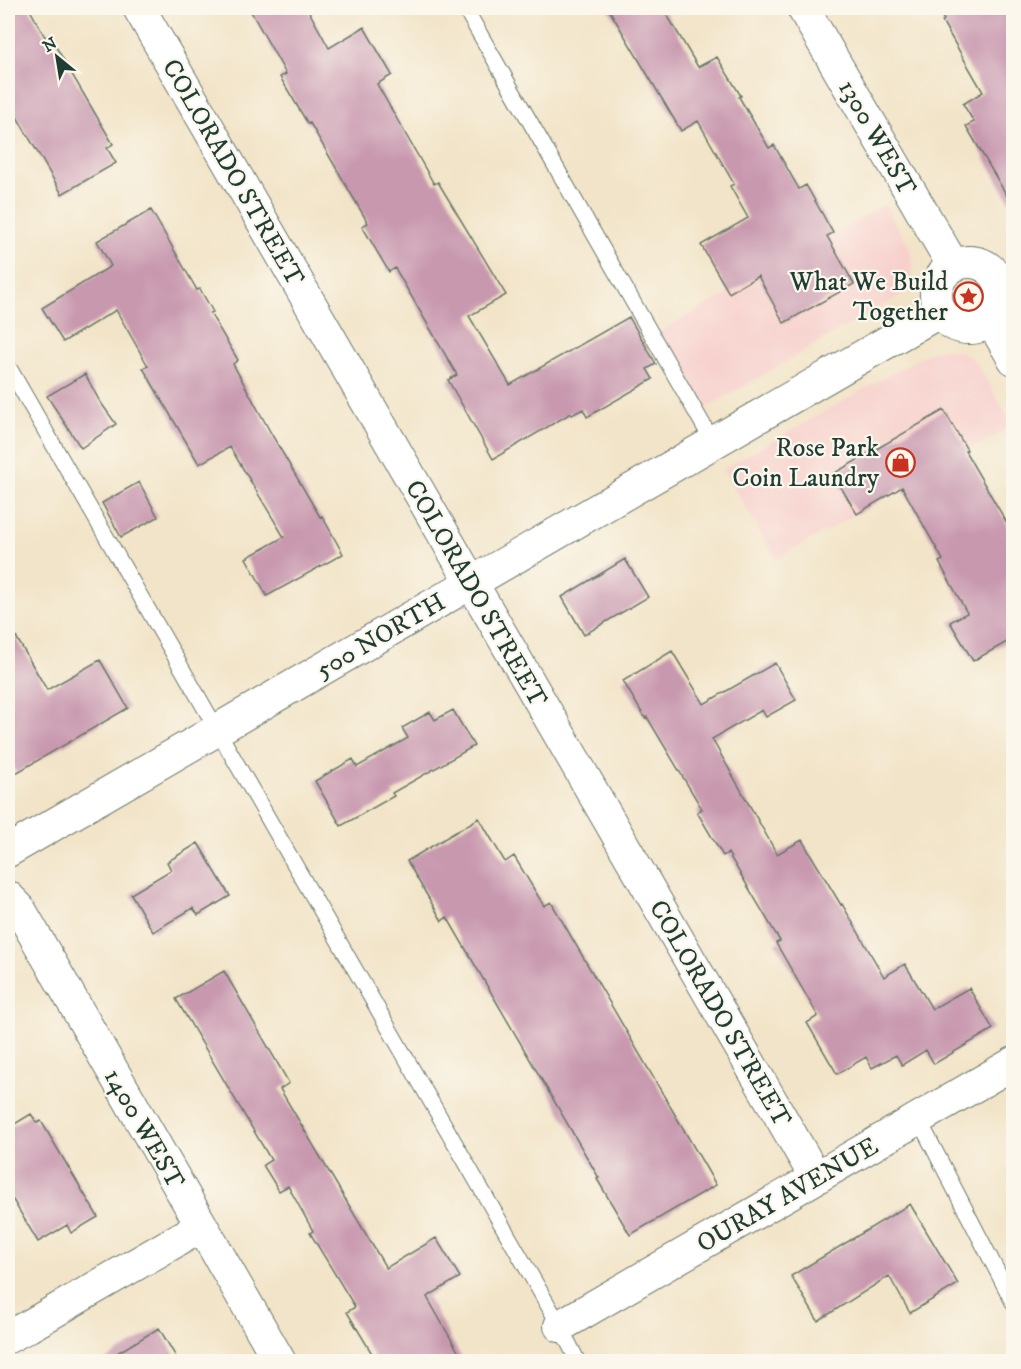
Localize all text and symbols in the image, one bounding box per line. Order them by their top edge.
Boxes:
north arrow [27,27,87,87]
text: N [39,33,61,57]
street label: COLORADO STREET [154,53,311,292]
street label: 1300 WEST [830,74,923,202]
place label: What We Build Together [788,266,948,329]
place icon: What We Build Together [953,280,985,312]
place label: Rose Park Coin Laundry [732,432,880,495]
shop icon: Rose Park Coin Laundry [884,446,916,478]
street label: COLORADO STREET [397,474,554,713]
street label: 500 NORTH [310,586,452,687]
street label: COLORADO STREET [641,894,798,1133]
street label: 1400 WEST [96,1063,192,1195]
street label: OURAY AVENUE [691,1130,884,1261]

